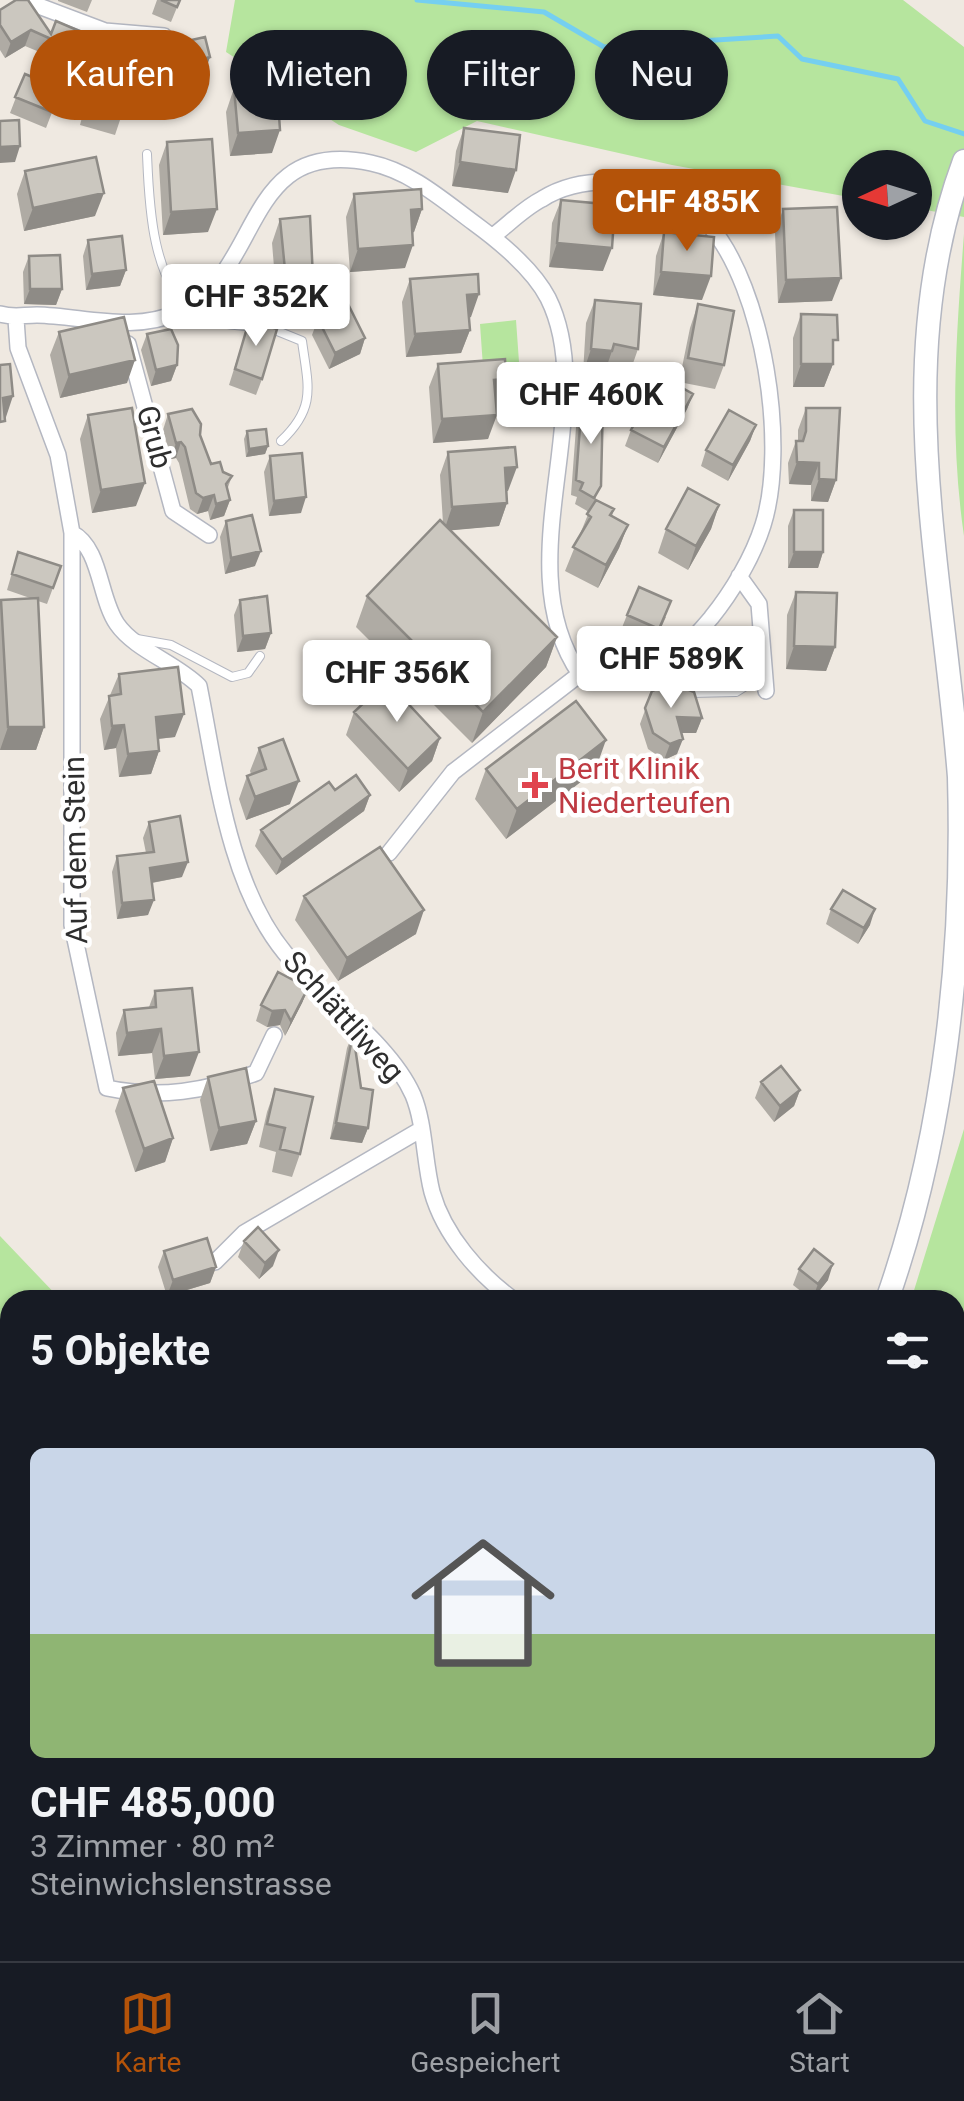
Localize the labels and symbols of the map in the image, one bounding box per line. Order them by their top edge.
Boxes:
north arrow [842,150,932,240]
pin: CHF 485K [584,169,790,254]
pin: CHF 352K [153,264,359,349]
pin: CHF 460K [488,362,694,447]
street label: Grub [130,402,180,472]
pin: CHF 589K [568,626,774,711]
pin: CHF 356K [294,640,500,725]
place label: Berit Klinik Niederteufen [558,751,731,820]
street label: Auf dem Stein [56,756,94,944]
marker: Berit Klinik Niederteufen [522,772,548,798]
street label: Schlättliweg [276,944,412,1088]

